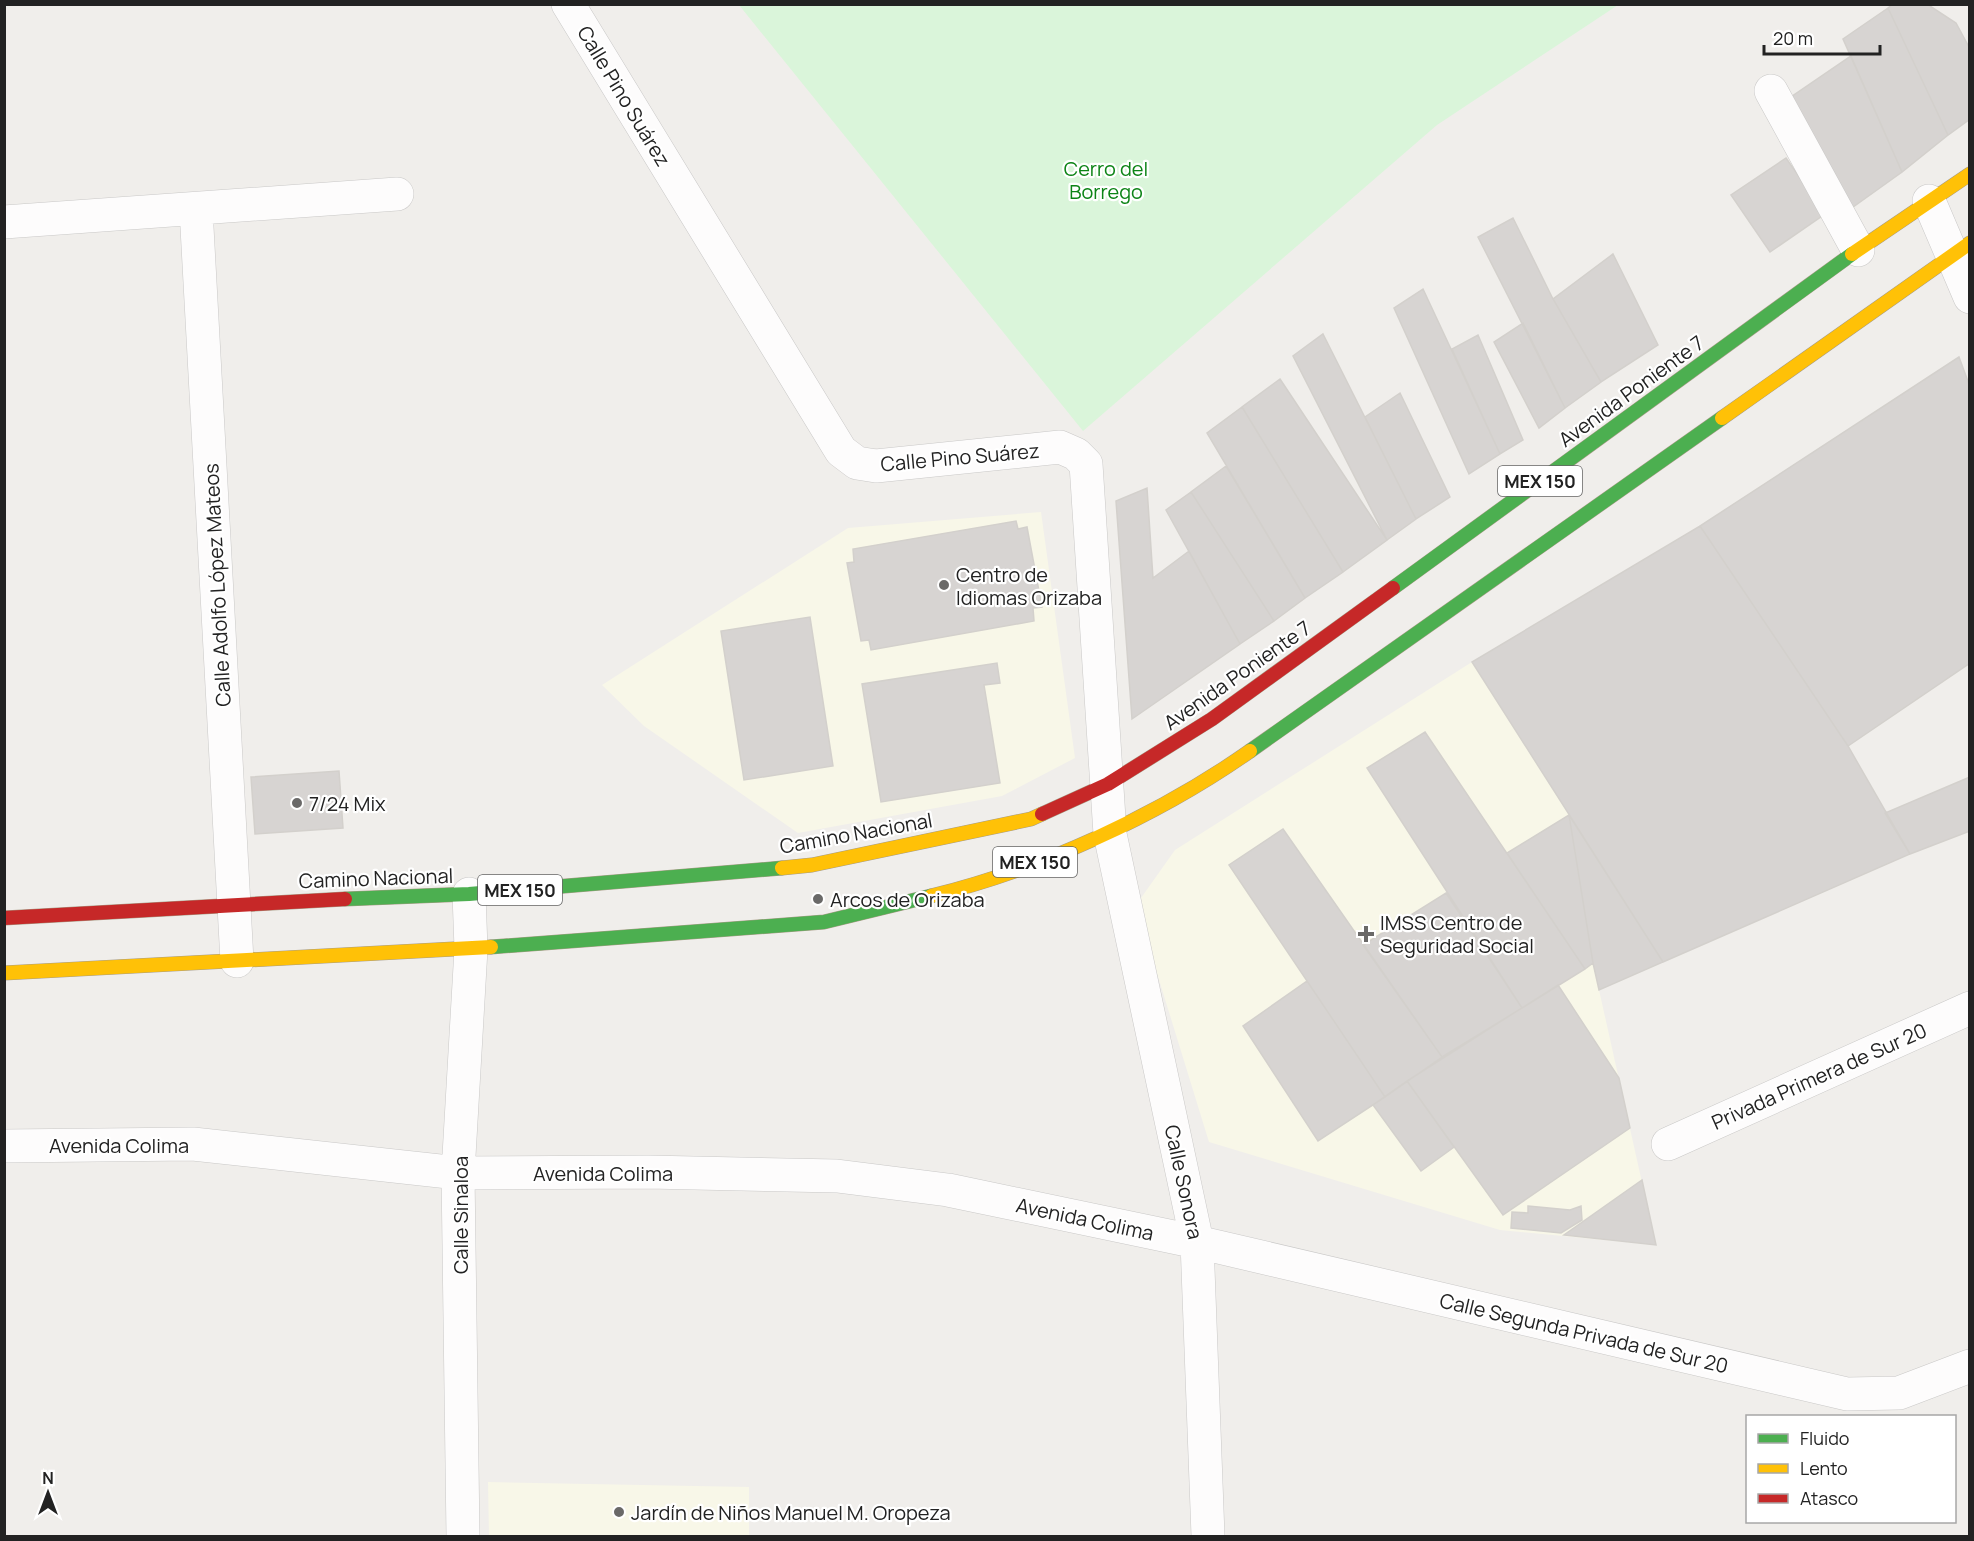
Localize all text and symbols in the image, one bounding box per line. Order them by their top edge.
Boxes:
scale bar [1764,18,1880,56]
street label: Calle Pino Suárez [571,21,677,171]
text: 20 m [1773,26,1813,50]
park label: Cerro del Borrego [1064,155,1148,205]
street label: Avenida Poniente 7 [1553,329,1709,453]
street label: Calle Pino Suárez [879,437,1041,477]
street label: Calle Adolfo López Mateos [197,463,237,707]
road number: MEX 150 [1498,466,1582,496]
place label: Centro de Idiomas Orizaba [956,561,1102,611]
marker: Centro de Idiomas Orizaba [937,578,951,592]
street label: Avenida Poniente 7 [1158,614,1316,736]
place label: 7/24 Mix [309,790,386,817]
marker: 7/24 Mix [290,796,304,810]
street label: Camino Nacional [778,806,934,860]
road number: MEX 150 [993,847,1077,877]
street label: Camino Nacional [298,862,454,894]
road number: MEX 150 [478,875,562,905]
place label: Arcos de Orizaba [830,886,985,913]
marker: Arcos de Orizaba [811,892,825,906]
place label: IMSS Centro de Seguridad Social [1380,909,1534,959]
marker: IMSS Centro de Seguridad Social [1357,925,1375,943]
street label: Privada Primera de Sur 20 [1707,1016,1931,1136]
street label: Calle Sonora [1159,1122,1209,1242]
street label: Avenida Colima [49,1132,189,1159]
street label: Calle Sinaloa [447,1156,474,1274]
street label: Avenida Colima [533,1160,673,1187]
street label: Avenida Colima [1014,1191,1156,1247]
street label: Calle Segunda Privada de Sur 20 [1437,1287,1731,1379]
legend [1746,1415,1956,1523]
text: Fluido [1800,1426,1849,1450]
text: Lento [1800,1456,1848,1480]
north arrow [18,1463,78,1523]
text: N [42,1467,54,1489]
text: Atasco [1800,1486,1858,1510]
place label: Jardín de Niños Manuel M. Oropeza [631,1499,951,1526]
marker: Jardín de Niños Manuel M. Oropeza [612,1505,626,1519]

